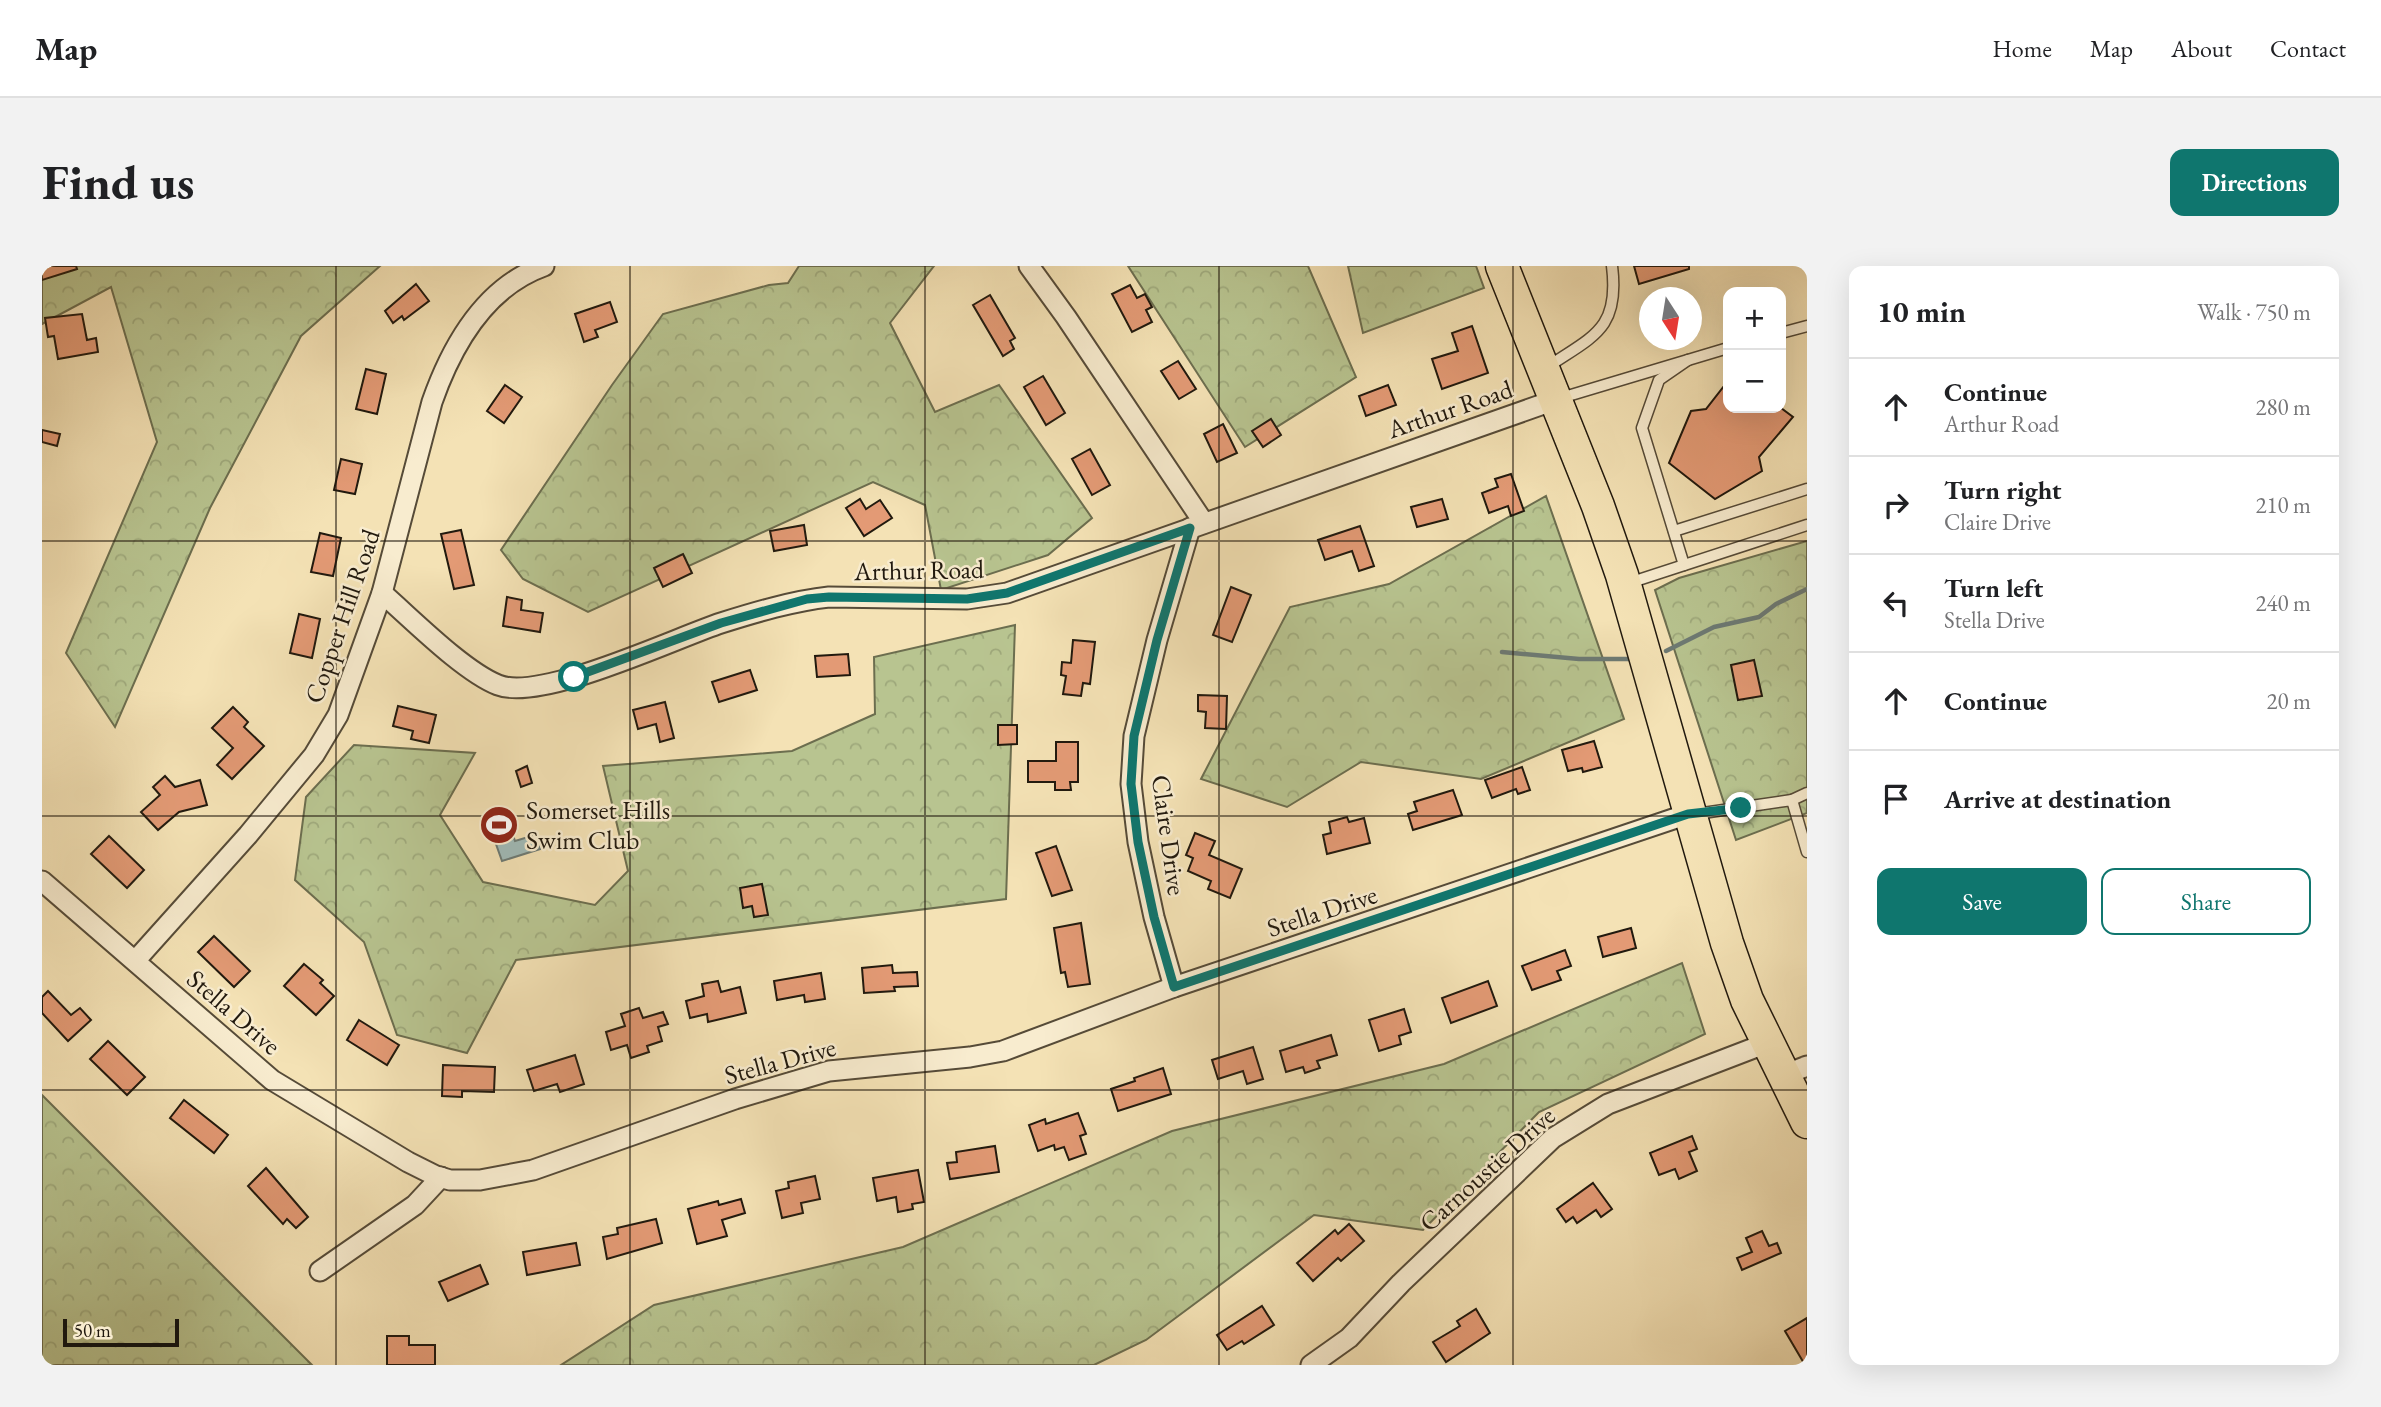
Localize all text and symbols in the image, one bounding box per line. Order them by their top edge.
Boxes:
text: Map [35,27,97,70]
text: Home [1992,33,2052,64]
text: Map [2090,33,2133,64]
text: About [2171,33,2232,64]
text: Contact [2270,33,2346,64]
button: Directions [2170,149,2339,216]
text: Find us [42,150,194,214]
north arrow [1639,287,1702,350]
map controls [1723,287,1786,413]
button: + [1723,287,1786,350]
text: 10 min [1877,292,1966,331]
text: Walk · 750 m [2197,297,2311,327]
button: − [1723,350,1786,413]
street label: Arthur Road [1382,371,1518,447]
text: Continue [1944,375,2047,409]
icon: ahead [1877,388,1915,426]
text: 280 m [2255,392,2311,422]
text: Arthur Road [1944,409,2059,439]
text: Turn right [1944,473,2062,507]
icon: right [1877,486,1915,524]
text: 210 m [2255,490,2311,520]
text: Claire Drive [1944,507,2051,537]
street label: Copper Hill Road [296,524,388,708]
street label: Arthur Road [853,552,985,588]
text: Turn left [1944,571,2043,605]
icon: left [1877,584,1915,622]
text: 240 m [2255,588,2311,618]
text: Stella Drive [1944,605,2045,635]
route start [558,661,589,692]
icon: ahead [1877,682,1915,720]
text: Continue [1944,684,2047,718]
text: 20 m [2266,686,2311,716]
street label: Claire Drive [1144,773,1194,897]
icon: arrive [1877,780,1915,818]
text: Arrive at destination [1944,782,2171,816]
route end [1725,792,1756,823]
place label: Somerset Hills Swim Club [526,793,670,857]
sports icon: Somerset Hills Swim Club [478,804,520,846]
button: Save [1877,868,2087,935]
button: Share [2101,868,2311,935]
street label: Stella Drive [1263,877,1381,945]
street label: Stella Drive [180,962,288,1062]
street label: Stella Drive [721,1030,839,1092]
street label: Carnoustie Drive [1412,1099,1562,1239]
scale bar [63,1316,178,1348]
text: 50 m [74,1318,111,1343]

